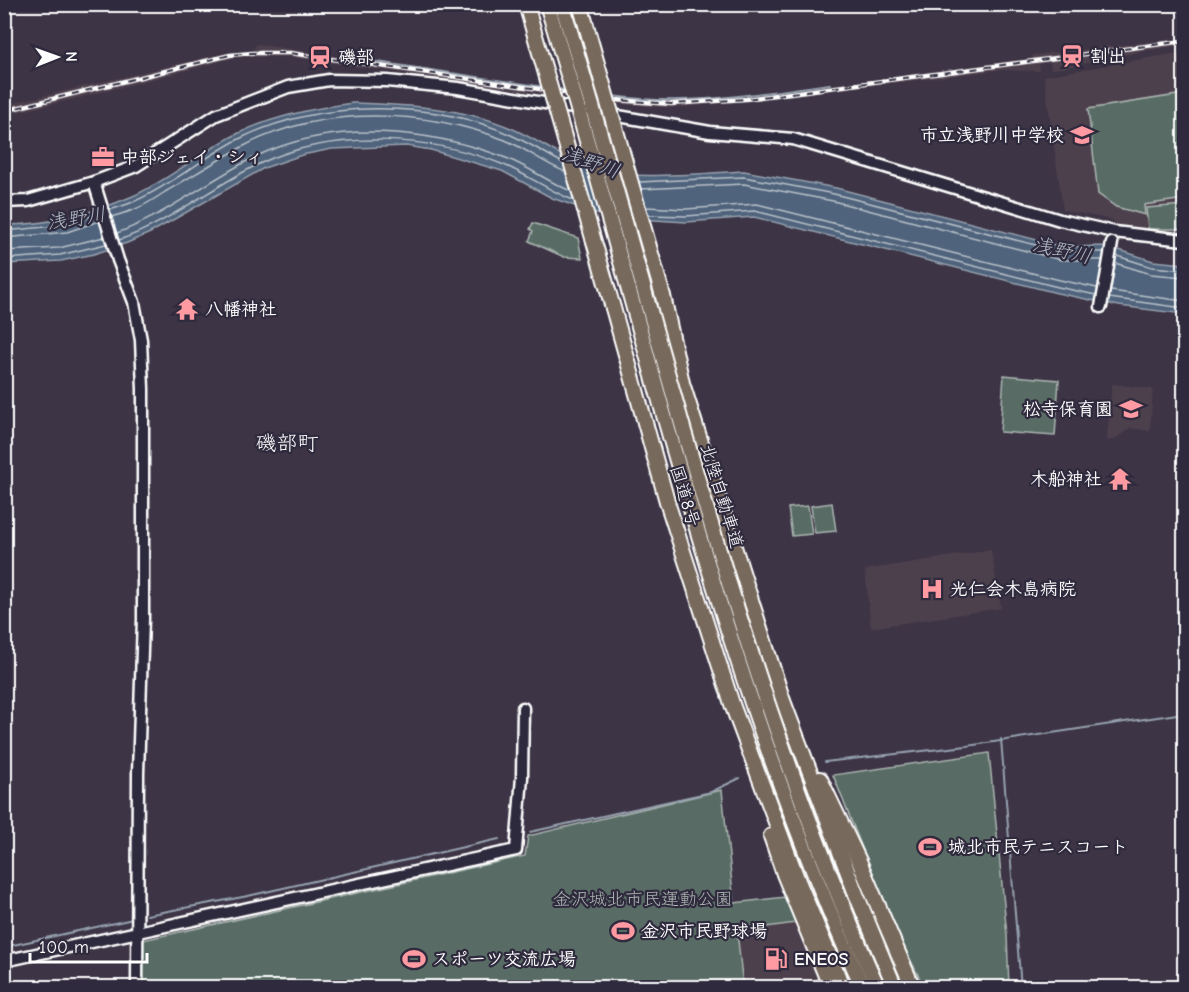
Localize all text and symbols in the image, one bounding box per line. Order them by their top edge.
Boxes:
north arrow [27,27,87,87]
station icon: 割出 [1059,43,1085,69]
station icon: 磯部 [307,44,333,70]
place label: 割出 [1090,46,1126,67]
place label: 磯部 [338,47,374,68]
text: N [62,51,80,62]
school or university icon: 市立浅野川中学校 [1069,122,1095,148]
place label: 市立浅野川中学校 [920,125,1064,146]
water label: 浅野川 [559,142,623,183]
office icon: 中部ジェイ・シィ [90,144,116,170]
place label: 中部ジェイ・シィ [121,147,264,168]
water label: 浅野川 [45,202,108,235]
water label: 浅野川 [1030,233,1094,268]
temple icon: 八幡神社 [174,296,200,322]
place label: 八幡神社 [205,299,277,320]
school or university icon: 松寺保育園 [1118,396,1144,422]
place label: 松寺保育園 [1023,399,1113,420]
district label: 磯部町 [256,431,319,455]
street label: 北陸自動車道 [696,441,747,551]
street label: 国道8号 [665,463,704,529]
temple icon: 木船神社 [1107,466,1133,492]
place label: 木船神社 [1030,469,1102,490]
hospital icon: 光仁会木島病院 [919,576,945,602]
place label: 光仁会木島病院 [950,579,1076,600]
sports icon: 城北市民テニスコート [917,834,943,860]
place label: 城北市民テニスコート [948,837,1128,858]
park label: 金沢城北市民運動公園 [553,889,733,910]
sports icon: 金沢市民野球場 [610,918,636,944]
place label: 金沢市民野球場 [641,921,767,942]
scale bar [30,926,147,964]
text: 100 m [39,937,89,958]
sports icon: スポーツ交流広場 [401,946,427,972]
fuel station icon: ENEOS [763,946,789,972]
place label: スポーツ交流広場 [432,949,576,970]
place label: ENEOS [794,949,849,970]

